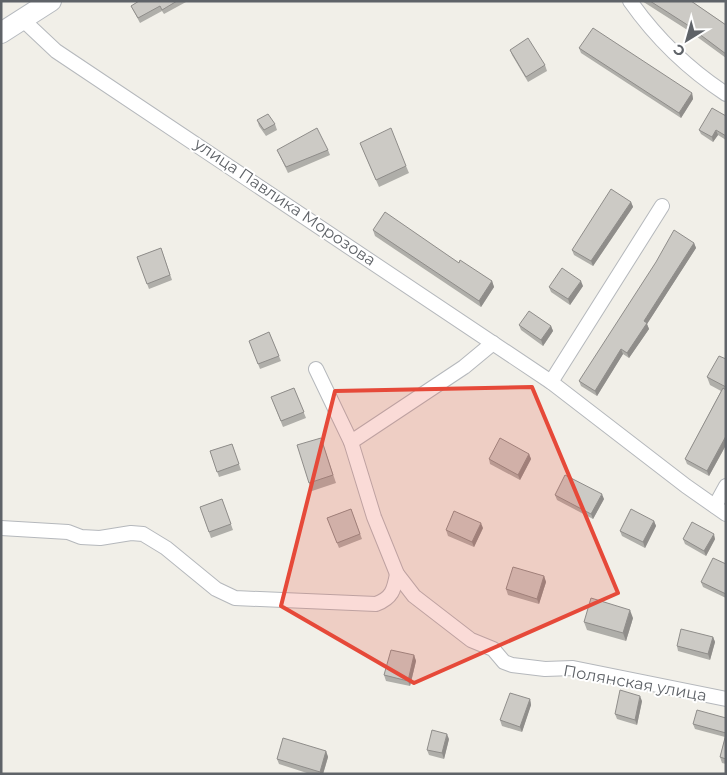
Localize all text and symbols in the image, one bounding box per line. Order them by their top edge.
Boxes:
north arrow [662,15,712,65]
text: С [670,40,689,61]
street label: улица Павлика Морозова [190,134,379,270]
street label: Полянская улица [562,661,708,705]

